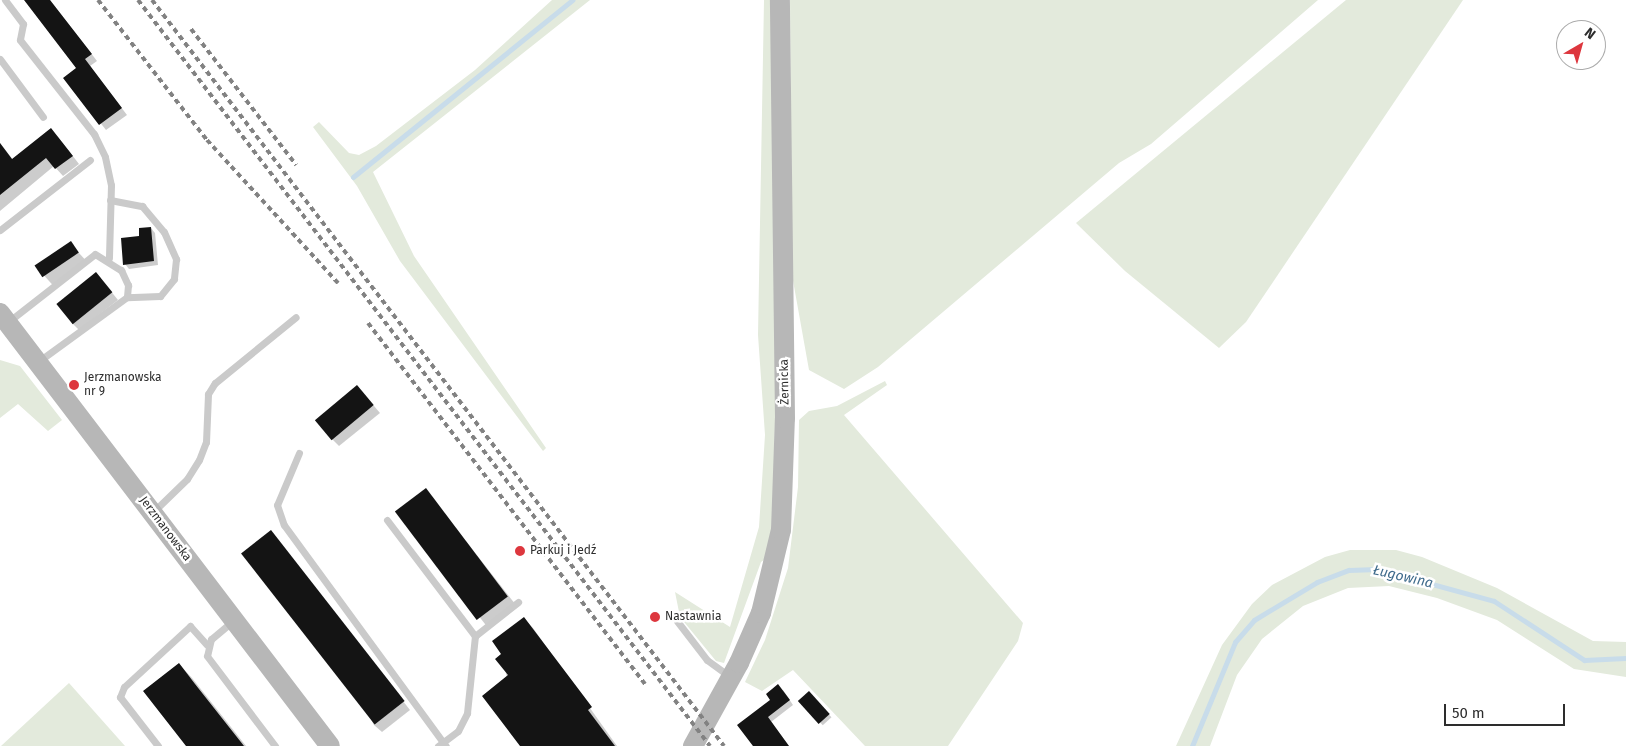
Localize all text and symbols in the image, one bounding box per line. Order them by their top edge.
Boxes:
north arrow [1556,20,1606,70]
text: N [1581,24,1599,43]
street label: Żernicka [777,359,793,405]
place label: Jerzmanowska nr 9 [84,371,162,399]
marker: Jerzmanowska nr 9 [68,379,80,391]
street label: Jerzmanowska [136,494,194,564]
place label: Parkuj i Jedź [530,544,596,558]
marker: Parkuj i Jedź [514,545,526,557]
water label: Ługowina [1371,562,1435,592]
place label: Nastawnia [665,610,721,624]
marker: Nastawnia [649,611,661,623]
scale bar [1446,694,1567,726]
text: 50 m [1452,704,1485,722]

